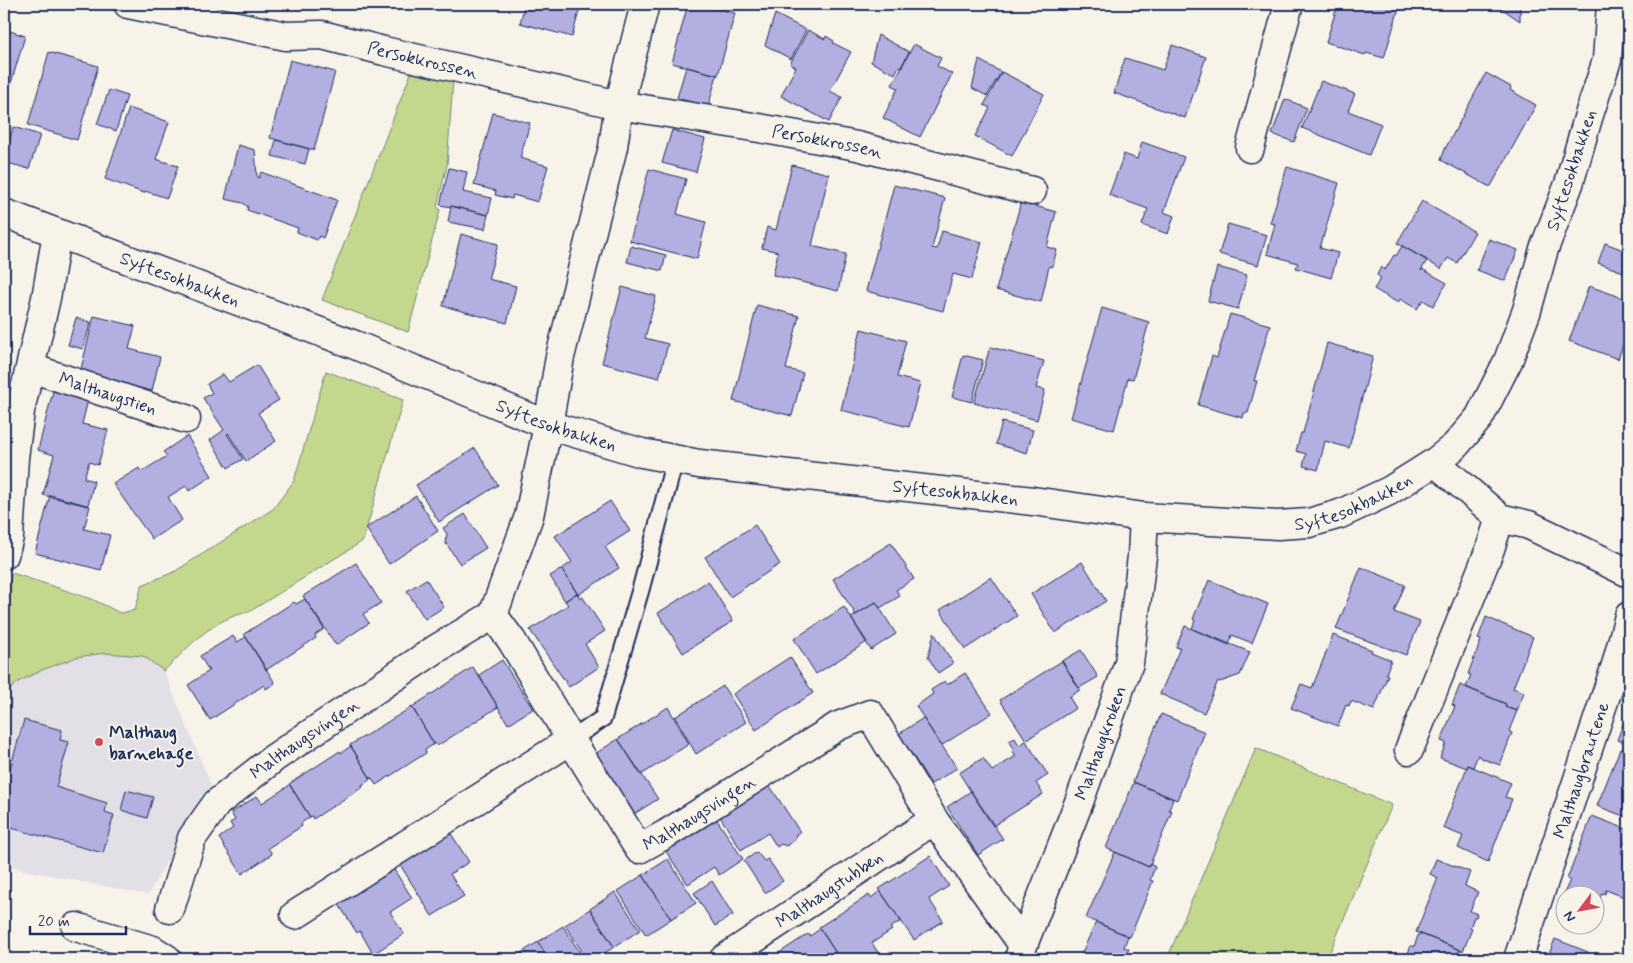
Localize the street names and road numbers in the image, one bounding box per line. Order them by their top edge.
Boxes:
street label: Persokkrossen [365,36,480,85]
street label: Syftesokbakken [1541,107,1603,234]
street label: Persokkrossen [770,120,885,165]
street label: Syftesokbakken [116,247,243,314]
street label: Malthaugstien [56,367,160,422]
street label: Syftesokbakken [492,394,619,458]
street label: Syftesokbakken [1294,468,1417,537]
street label: Syftesokbakken [891,475,1019,512]
street label: Malthaugkroken [1070,683,1133,804]
street label: Malthaugsvingen [245,693,364,786]
street label: Malthaugbrautene [1548,699,1616,842]
street label: Malthaugsvingen [639,770,760,857]
street label: Malthaugstubben [771,846,888,935]

